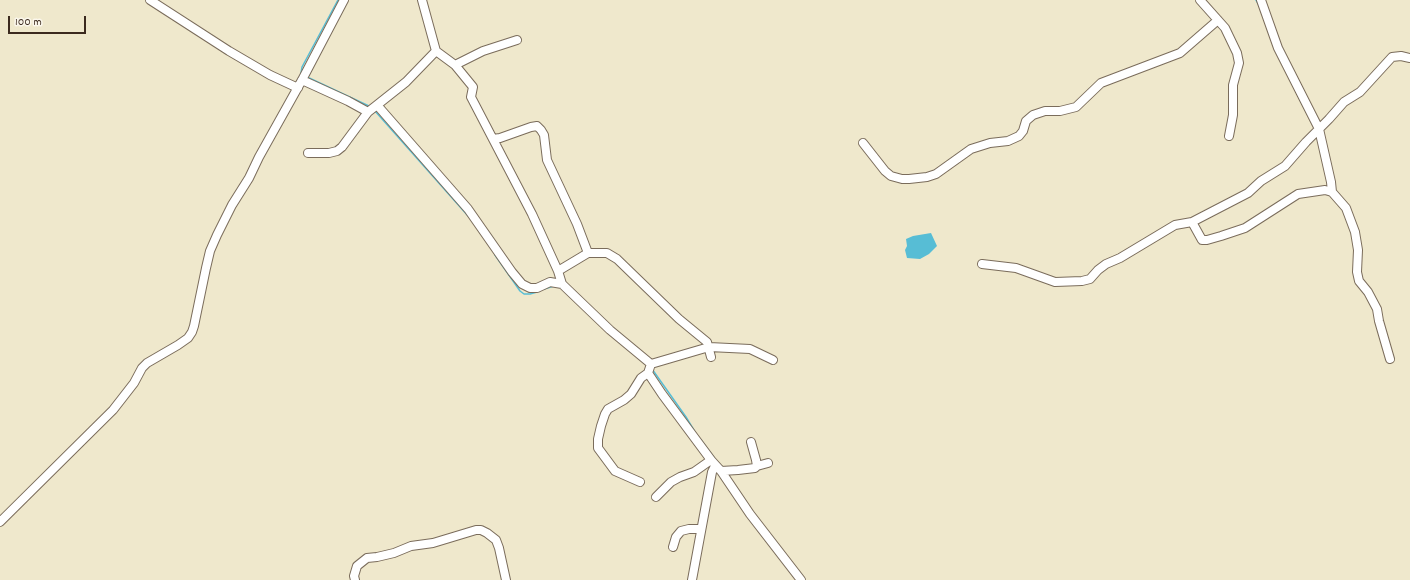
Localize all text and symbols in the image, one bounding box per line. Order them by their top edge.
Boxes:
scale bar [10,8,88,34]
text: 100 m [15,14,42,31]

